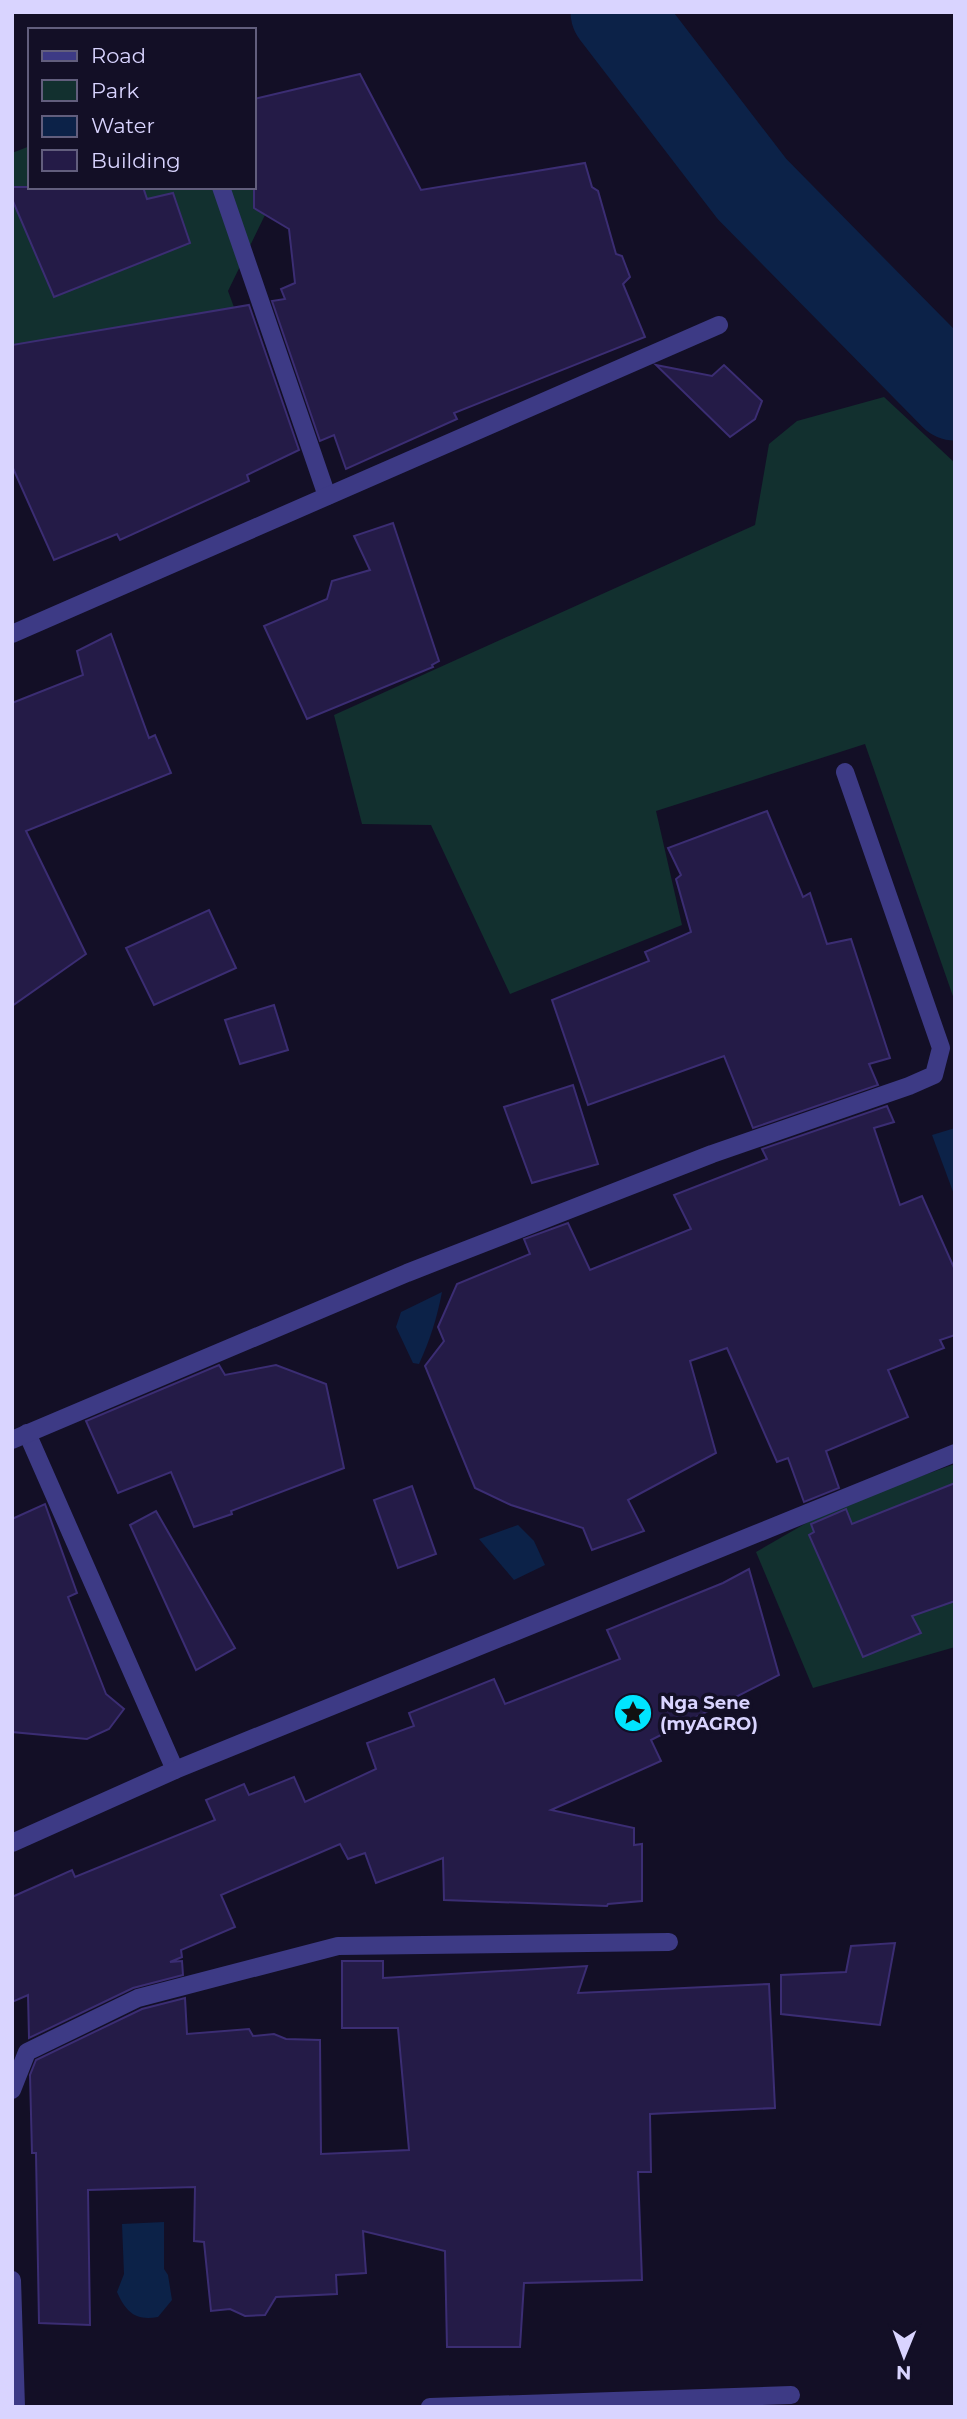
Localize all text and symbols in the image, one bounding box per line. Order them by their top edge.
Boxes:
legend [28,28,256,189]
text: Road [91,43,146,68]
text: Park [91,78,139,103]
text: Water [91,113,155,138]
text: Building [91,148,181,173]
place icon: Nga Sene (myAGRO) [612,1692,654,1734]
place label: Nga Sene (myAGRO) [660,1692,758,1735]
north arrow [869,2321,939,2391]
text: N [896,2361,912,2384]

